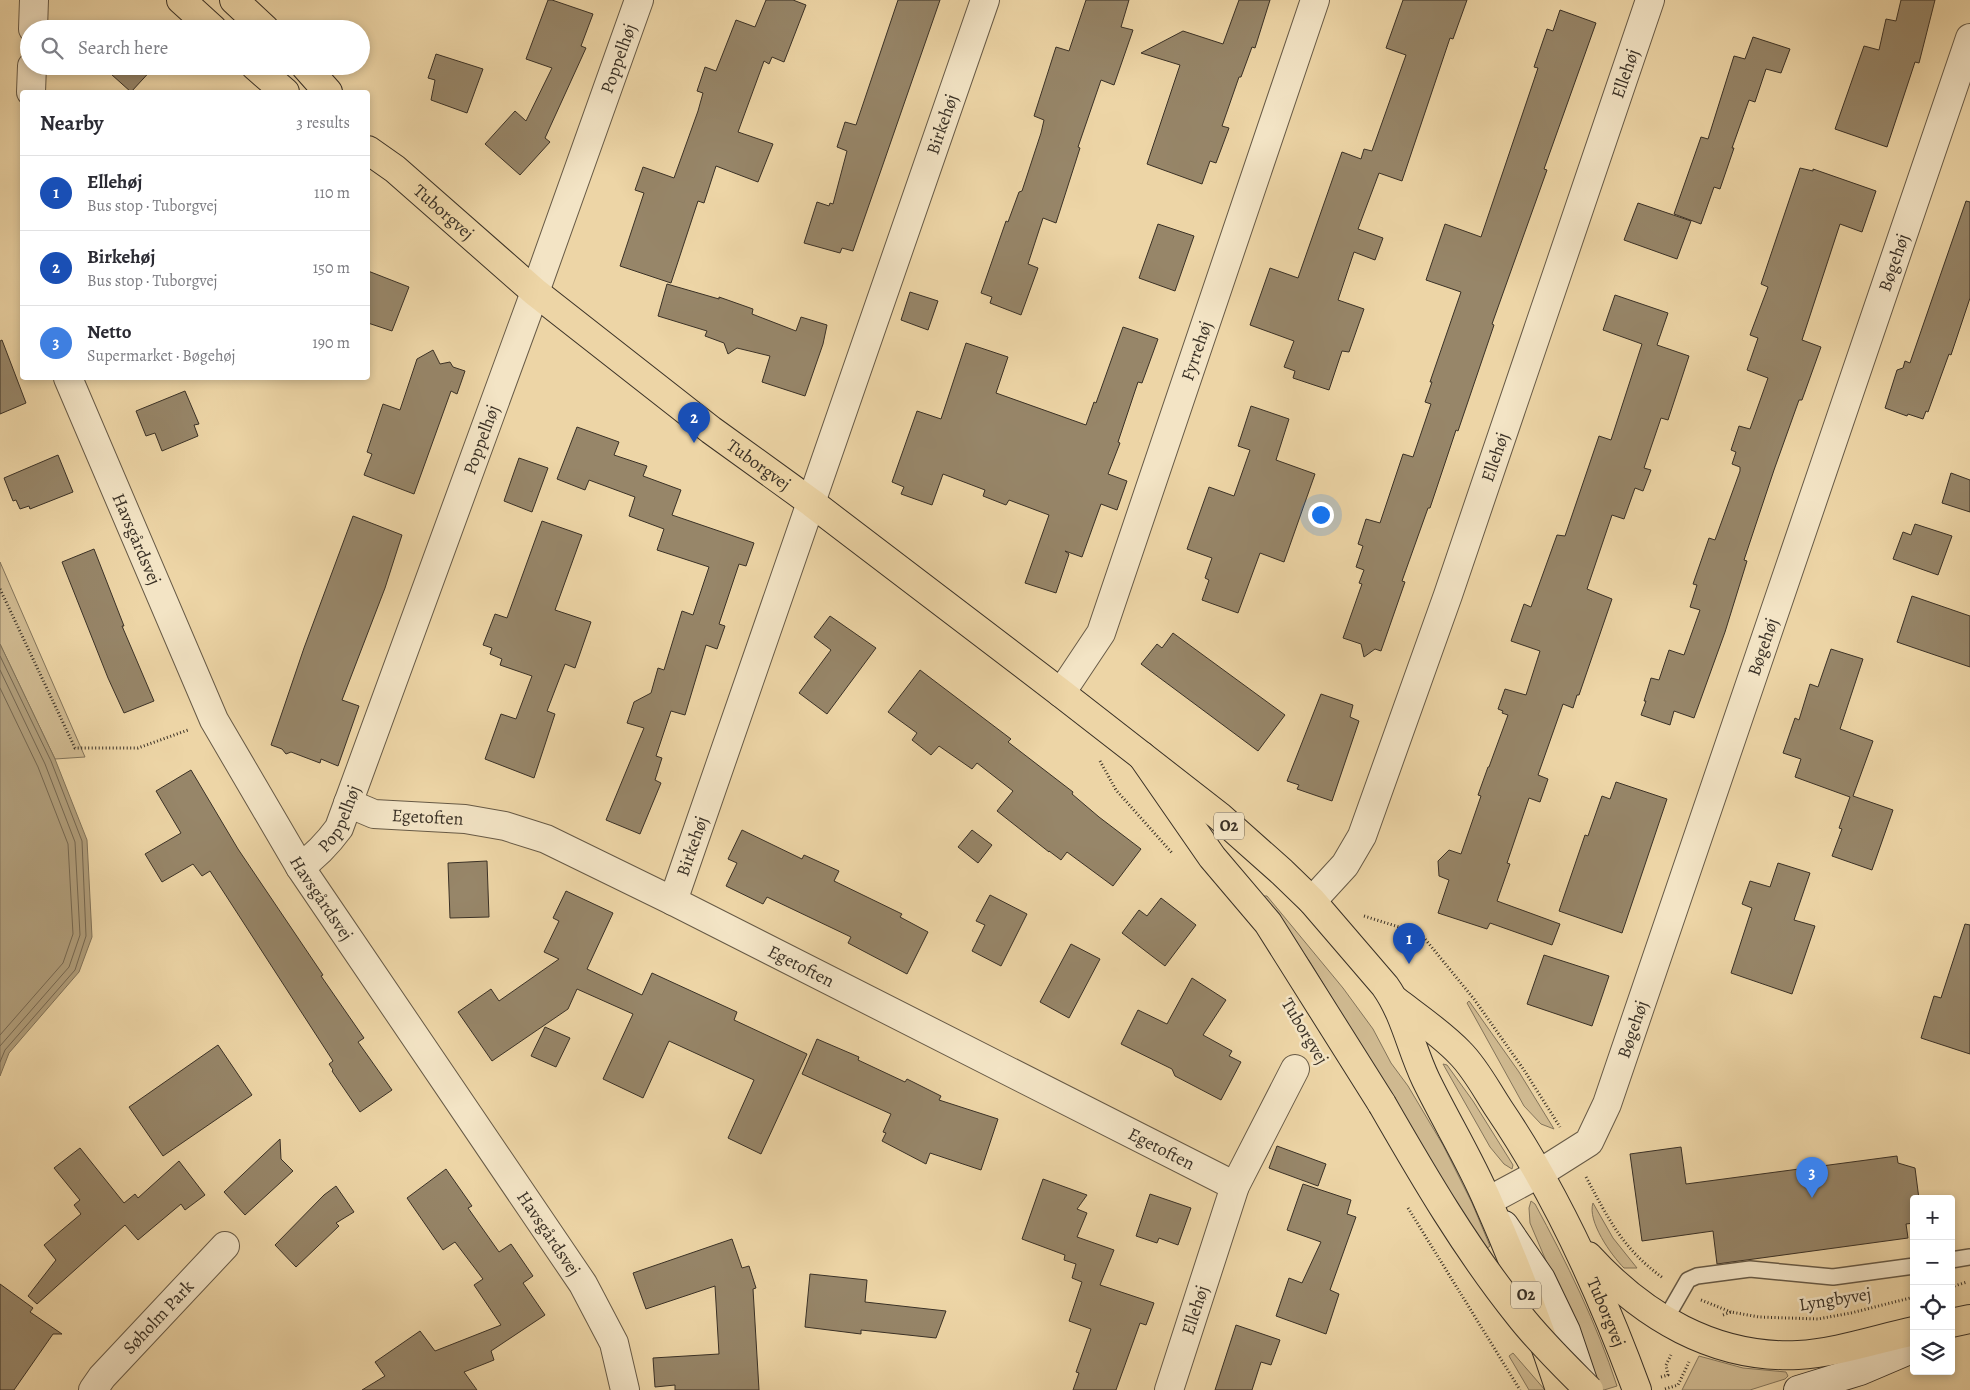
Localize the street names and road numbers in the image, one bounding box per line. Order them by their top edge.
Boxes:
street label: Poppelhøj [595,20,642,97]
street label: Ellehøj [1606,46,1645,101]
street label: Birkehøj [920,91,964,158]
street label: Tuborgvej [408,179,479,245]
street label: Bøgehøj [1873,230,1915,295]
street label: Fyrrehøj [1175,318,1218,384]
street label: Poppelhøj [457,401,505,478]
street label: Ellehøj [1475,429,1514,485]
street label: Tuborgvej [722,433,796,496]
street label: Havsgårdsvej [106,489,167,589]
street label: Bøgehøj [1742,615,1784,679]
street label: Poppelhøj [312,782,366,857]
street label: Egetoften [391,803,464,831]
road number: O2 [1214,812,1244,839]
street label: Birkehøj [670,813,714,880]
street label: Havsgårdsvej [284,851,359,945]
street label: Egetoften [764,939,839,993]
street label: Tuborgvej [1276,993,1334,1069]
street label: Bøgehøj [1611,997,1653,1061]
street label: Egetoften [1124,1122,1199,1176]
street label: Havsgårdsvej [511,1186,586,1281]
street label: Tuborgvej [1581,1273,1631,1350]
street label: Søholm Park [117,1275,199,1359]
street label: Lyngbyvej [1797,1281,1873,1317]
street label: Ellehøj [1176,1282,1214,1338]
road number: O2 [1511,1282,1541,1308]

